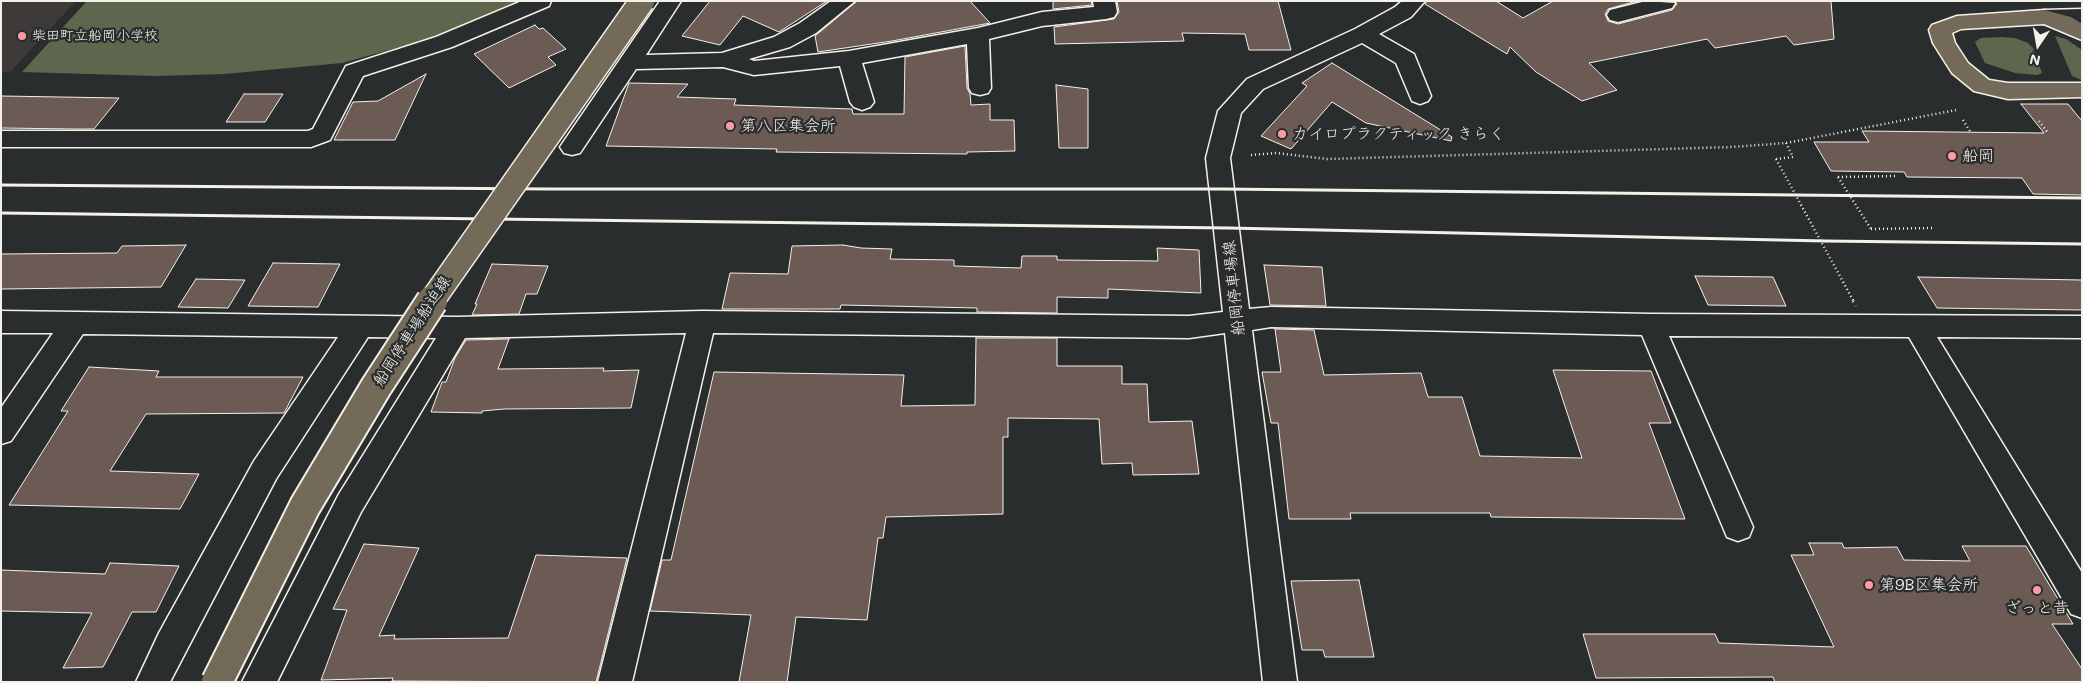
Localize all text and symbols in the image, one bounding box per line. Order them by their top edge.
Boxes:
north arrow [2013,20,2063,70]
place label: 柴田町立船岡小学校 [32,28,158,44]
marker: 柴田町立船岡小学校 [16,30,28,42]
text: N [2028,50,2042,71]
place label: 第八区集会所 [740,116,836,136]
marker: 第八区集会所 [724,120,736,132]
place label: カイロプラクティック きらく [1292,124,1505,144]
marker: カイロプラクティック きらく [1276,128,1288,140]
place label: 船岡 [1962,146,1994,166]
marker: 船岡 [1946,150,1958,162]
street label: 船岡停車場線 [1219,239,1249,337]
street label: 船岡停車場船迫線 [369,272,455,390]
place label: 第9B区集会所 [1879,575,1978,595]
marker: 第9B区集会所 [1863,579,1875,591]
marker: ざっと昔 [2031,584,2043,596]
place label: ざっと昔 [2005,598,2069,618]

